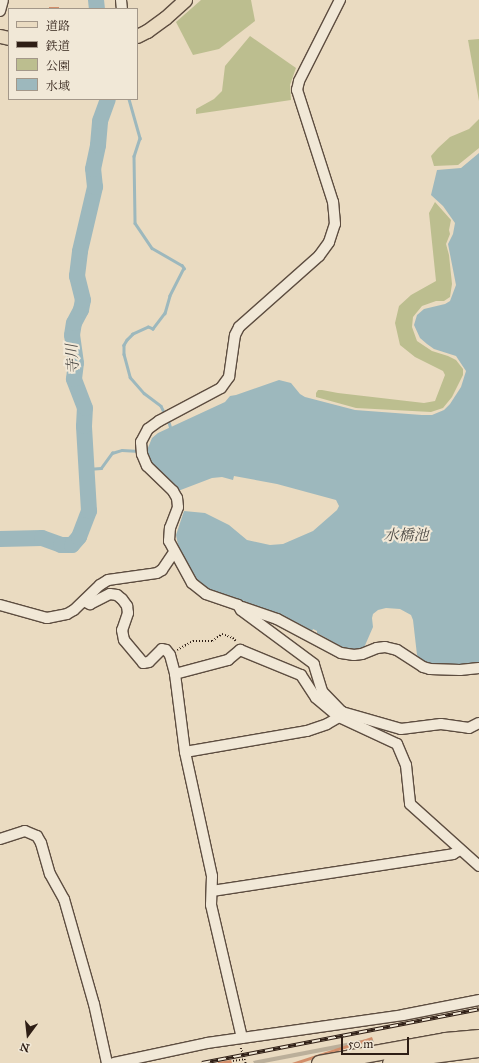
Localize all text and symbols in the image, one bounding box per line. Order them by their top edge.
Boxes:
legend [8,8,138,100]
text: 道路 [46,19,70,33]
text: 鉄道 [46,39,70,53]
text: 公園 [46,59,70,73]
text: 水域 [46,79,70,93]
water label: 寺川 [63,344,83,374]
water label: 水橋池 [384,527,428,545]
north arrow [8,1015,48,1055]
scale bar [343,1029,411,1055]
text: 50 m [348,1037,373,1051]
text: N [19,1040,31,1055]

